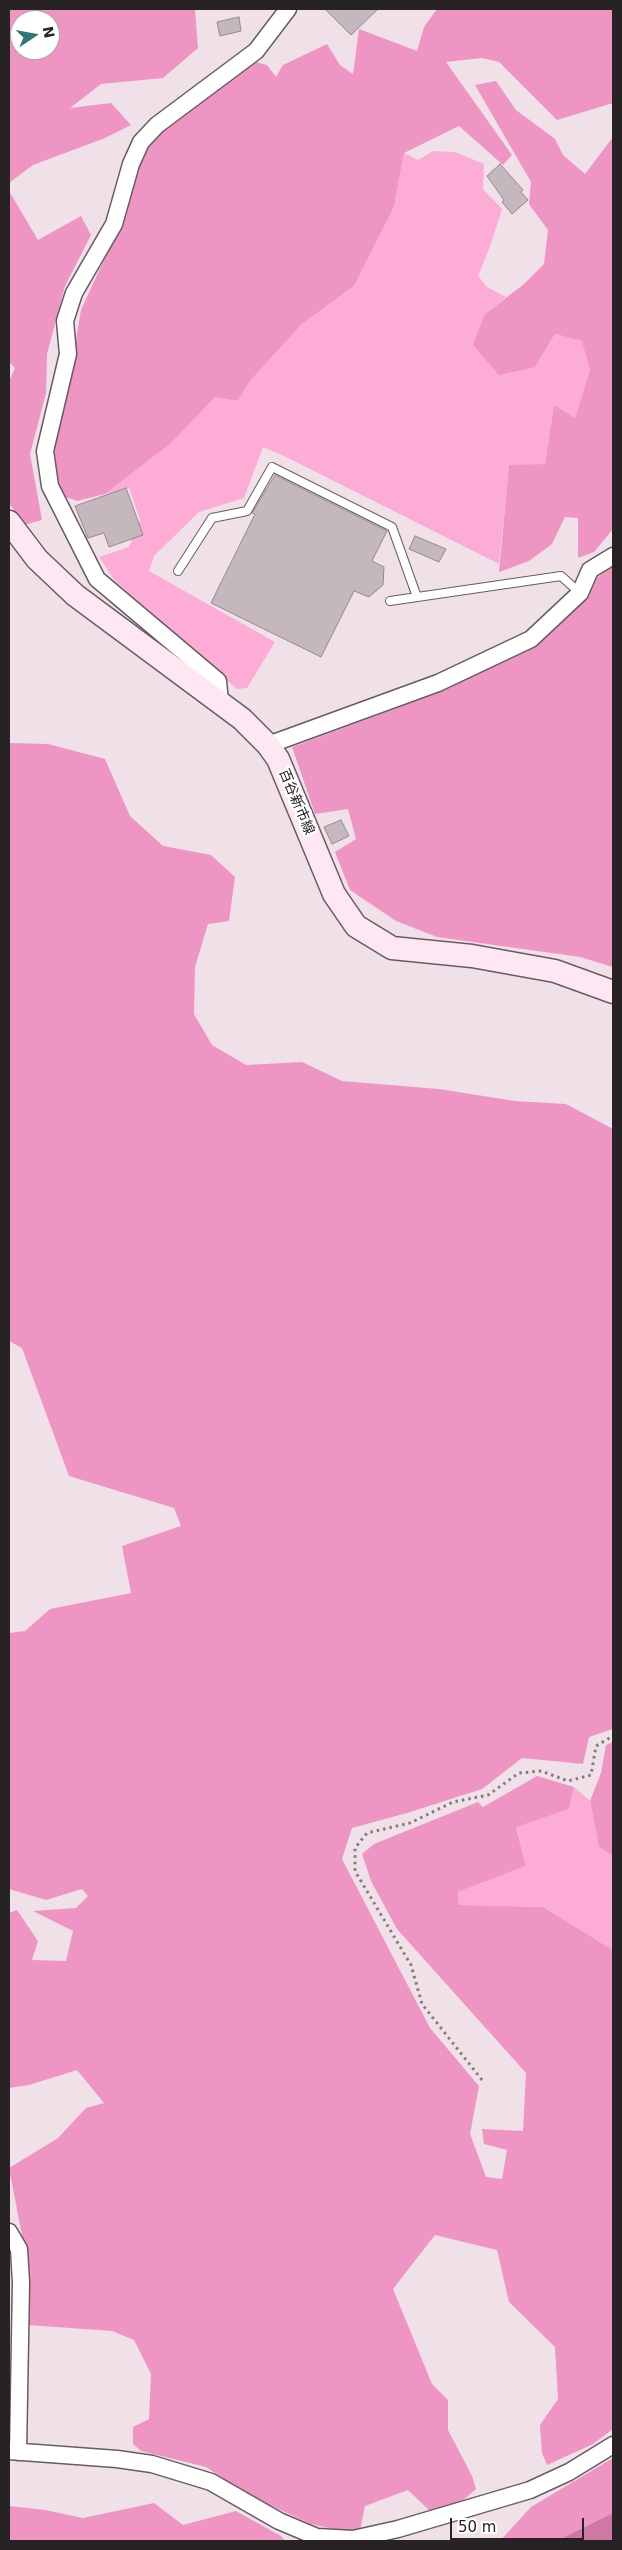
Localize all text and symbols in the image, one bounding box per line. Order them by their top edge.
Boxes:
north arrow [10,10,60,60]
text: N [40,25,58,39]
street label: 百谷新市線 [275,767,317,837]
scale bar [452,2508,586,2540]
text: 50 m [458,2518,496,2536]

